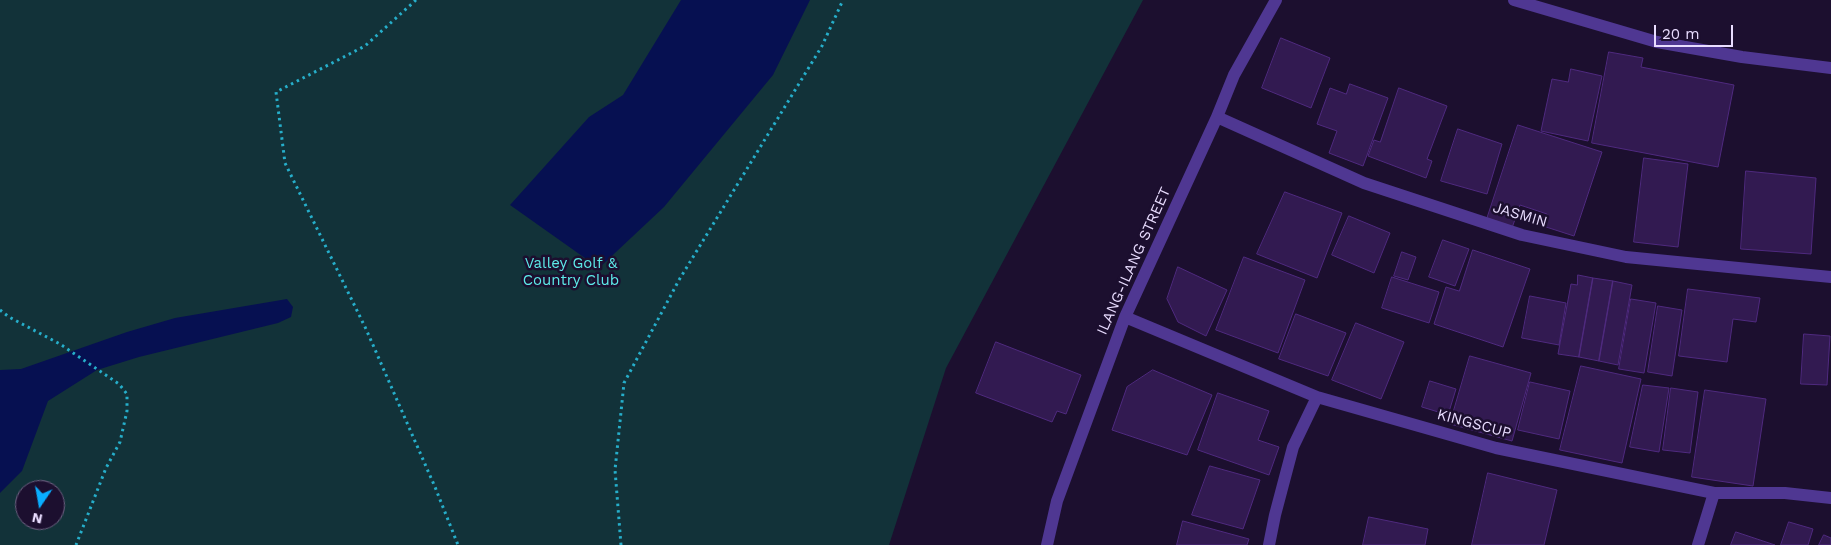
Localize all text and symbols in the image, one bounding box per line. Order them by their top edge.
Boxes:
scale bar [1656,15,1735,47]
text: 20 m [1662,25,1700,43]
street label: ILANG-ILANG STREET [1093,184,1175,338]
street label: JASMIN [1491,199,1549,231]
park label: Valley Golf & Country Club [523,255,619,290]
street label: KINGSCUP [1435,405,1513,443]
north arrow [15,480,65,530]
text: N [30,510,44,528]

